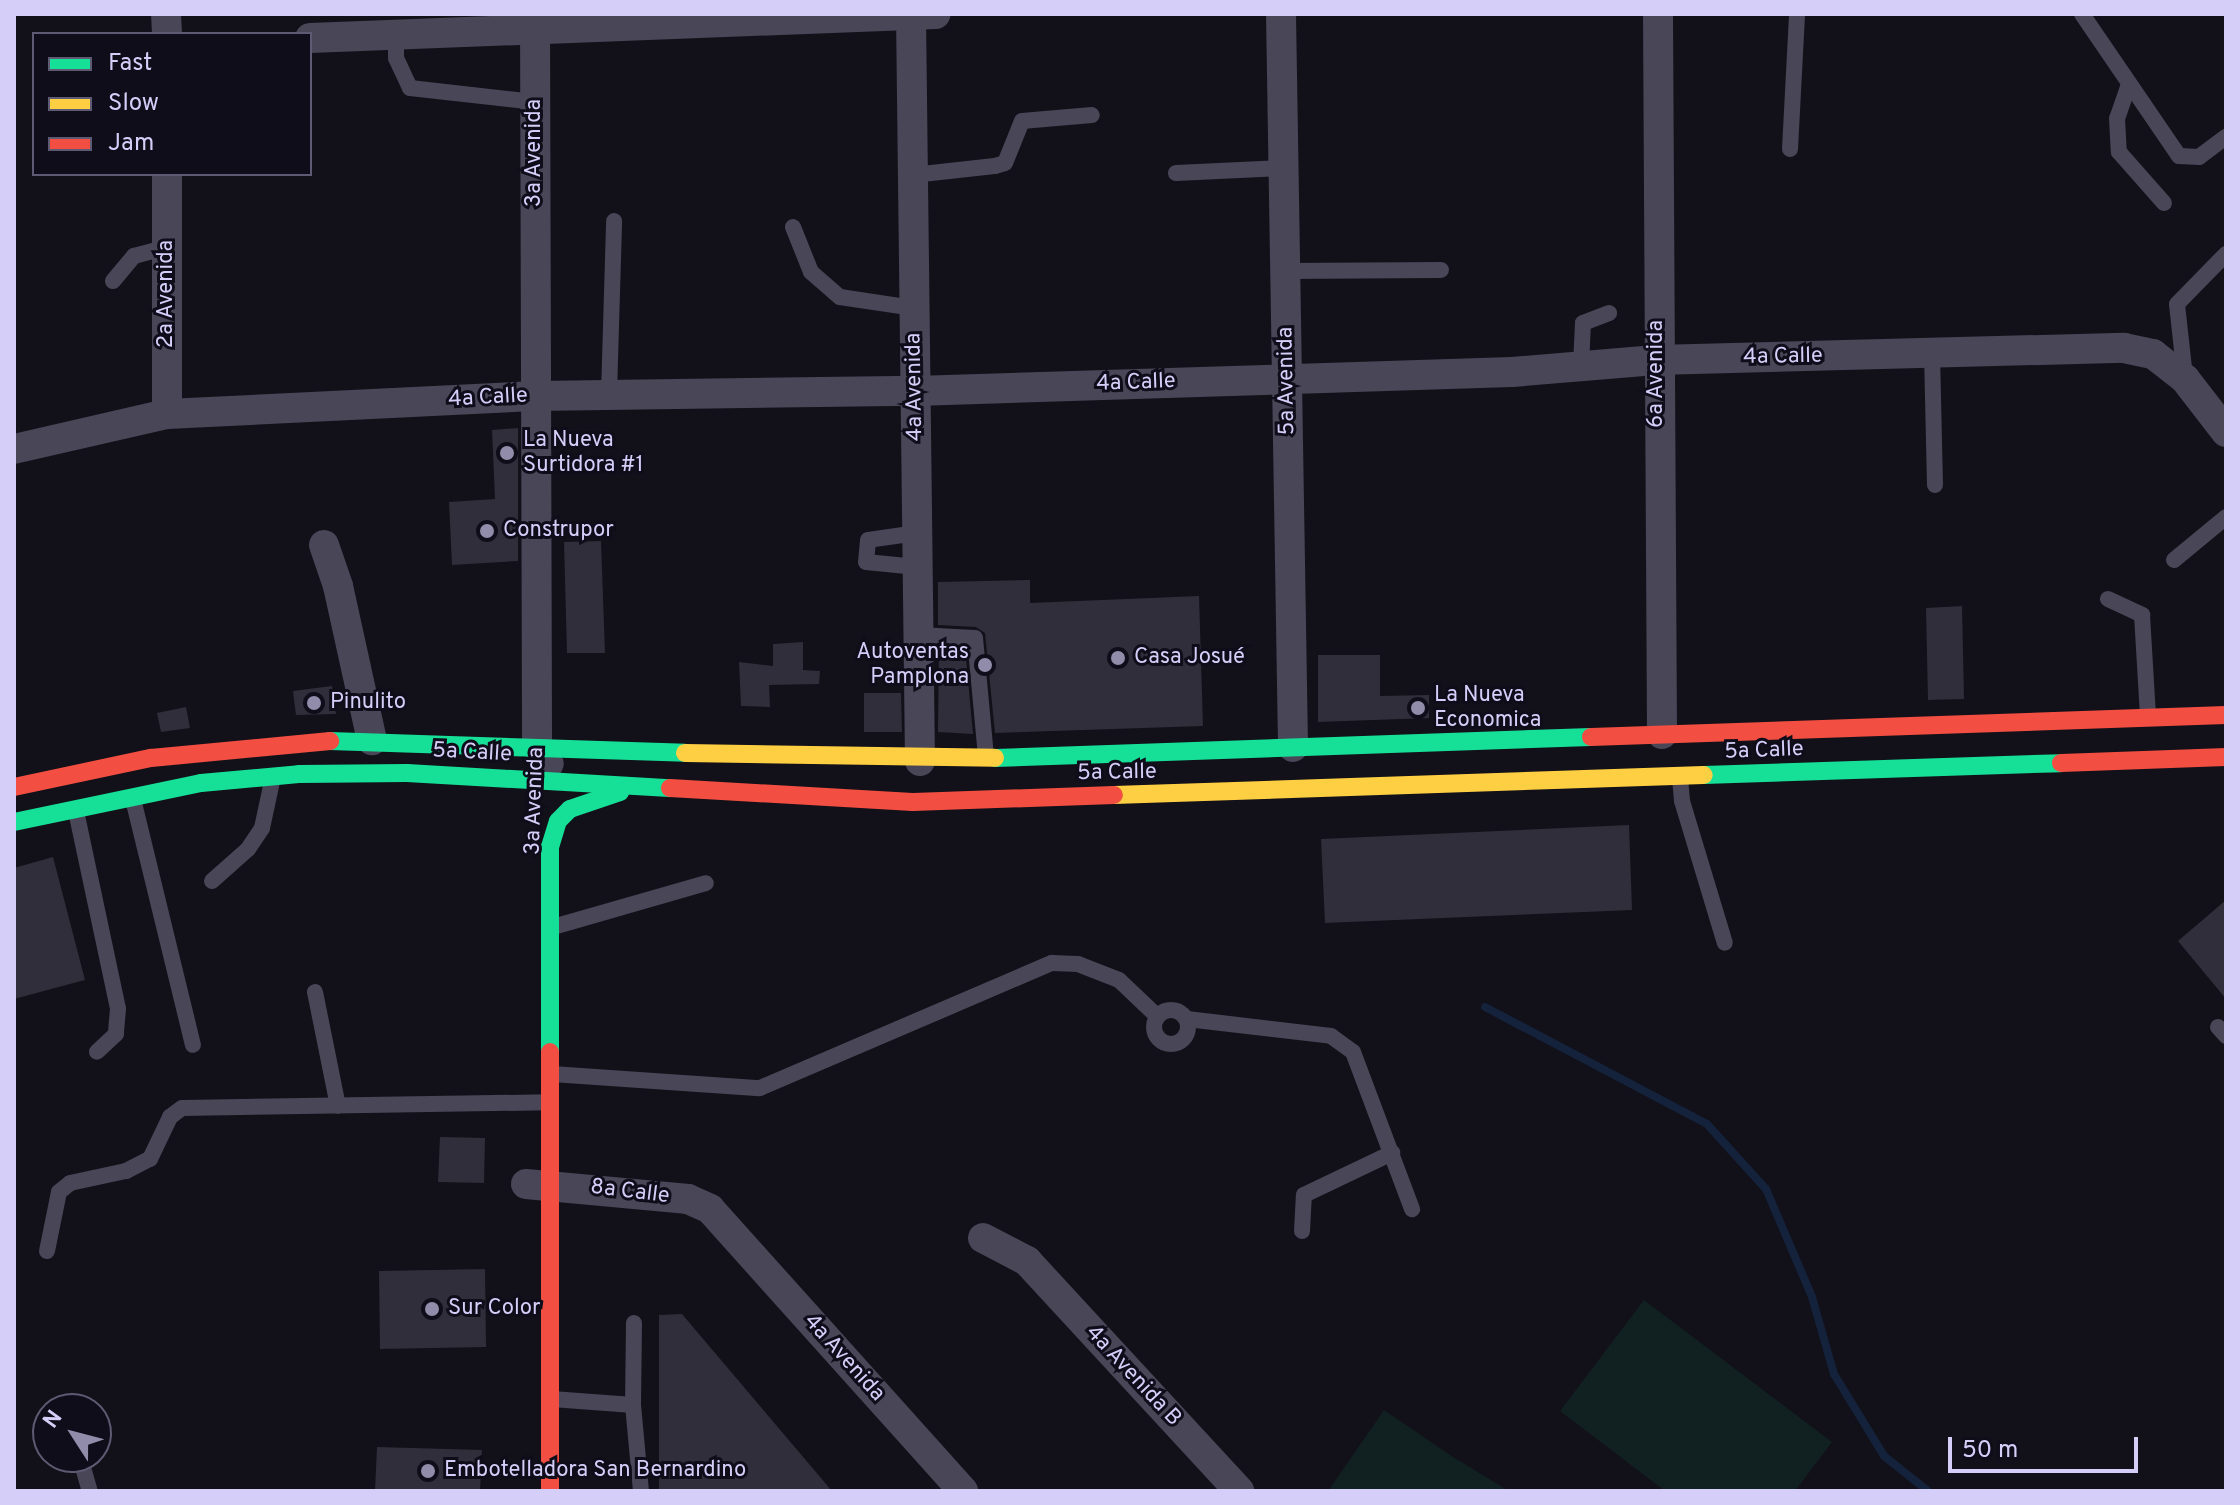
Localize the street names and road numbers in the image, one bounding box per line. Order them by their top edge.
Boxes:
street label: 3a Avenida [522,98,548,208]
street label: 2a Avenida [154,239,180,349]
street label: 6a Avenida [1644,320,1670,428]
street label: 5a Avenida [1273,326,1301,436]
street label: 4a Avenida [901,332,929,442]
street label: 4a Calle [1743,343,1823,371]
street label: 4a Calle [1096,368,1176,398]
street label: 4a Calle [448,383,528,413]
street label: 5a Calle [1724,736,1804,766]
street label: 5a Calle [432,738,512,768]
street label: 3a Avenida [520,746,550,856]
street label: 5a Calle [1077,759,1157,787]
street label: 8a Calle [589,1174,671,1210]
street label: 4a Avenida [798,1309,890,1407]
street label: 4a Avenida B [1079,1320,1187,1432]

